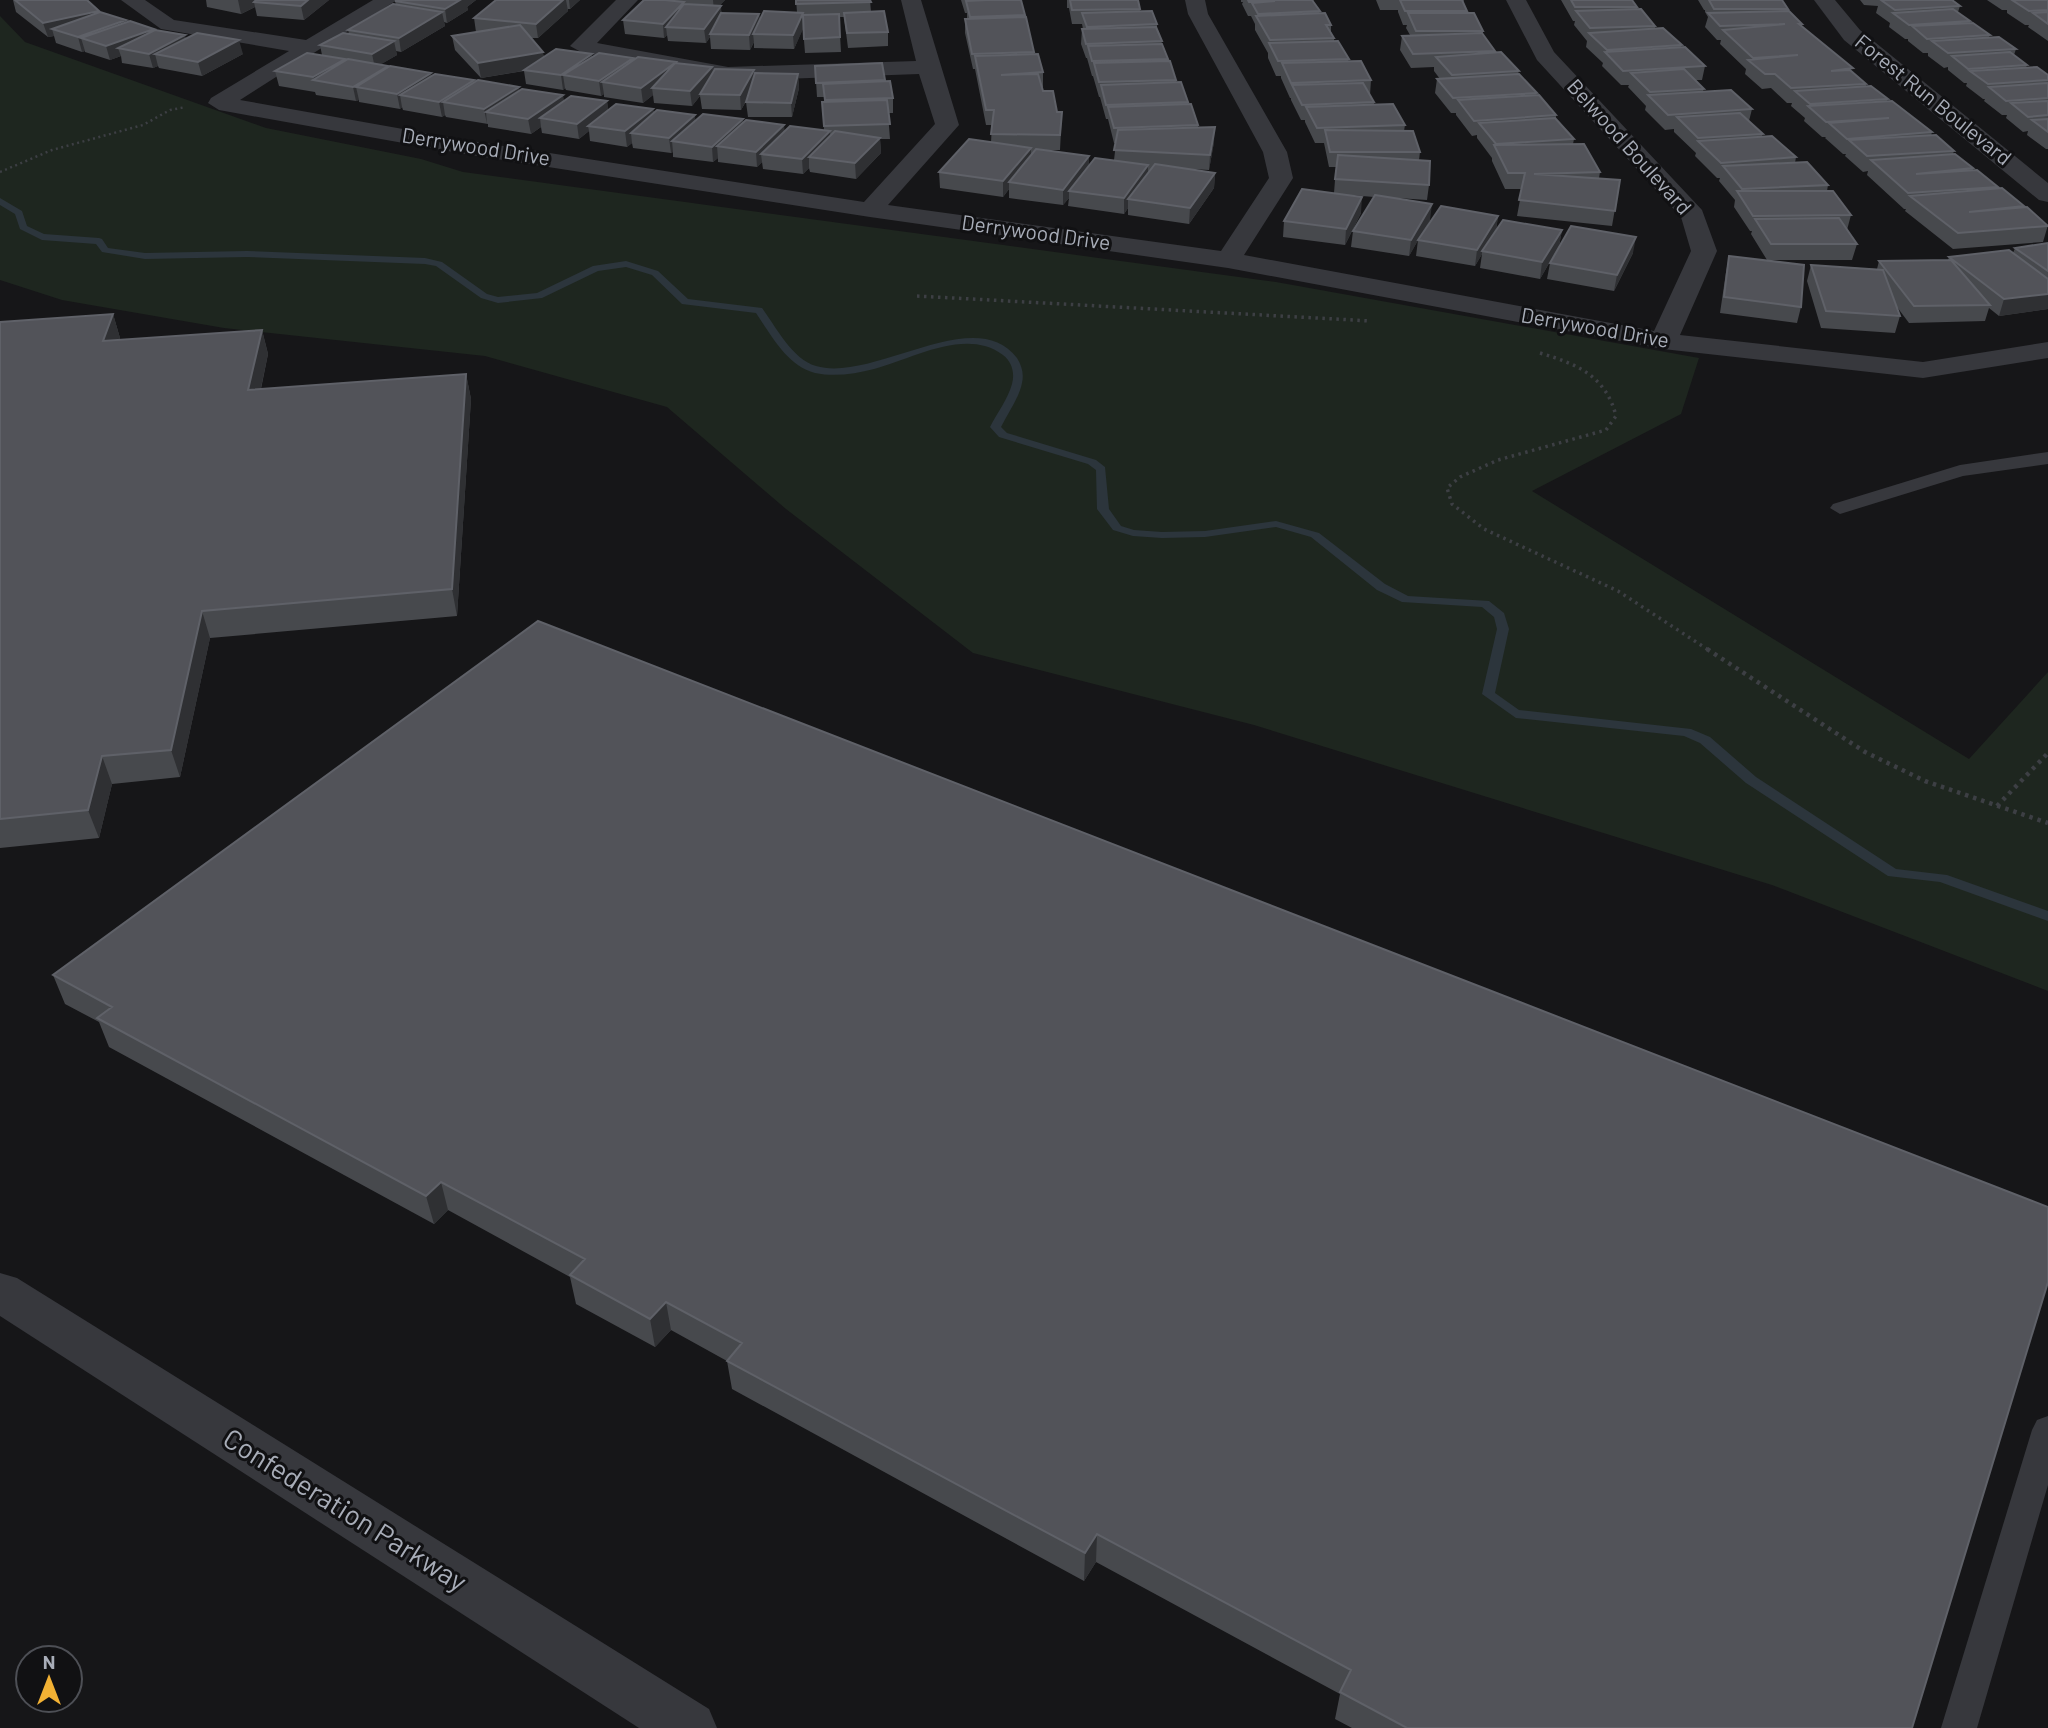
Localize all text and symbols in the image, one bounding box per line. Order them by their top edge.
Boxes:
street label: Forest Run Boulevard [1851,28,2017,170]
street label: Belwood Boulevard [1563,73,1697,219]
street label: Derrywood Drive [400,121,552,170]
street label: Derrywood Drive [960,209,1112,254]
street label: Derrywood Drive [1519,301,1671,352]
street label: Confederation Parkway [218,1420,474,1598]
north arrow [14,1644,84,1714]
text: N [43,1650,55,1673]

